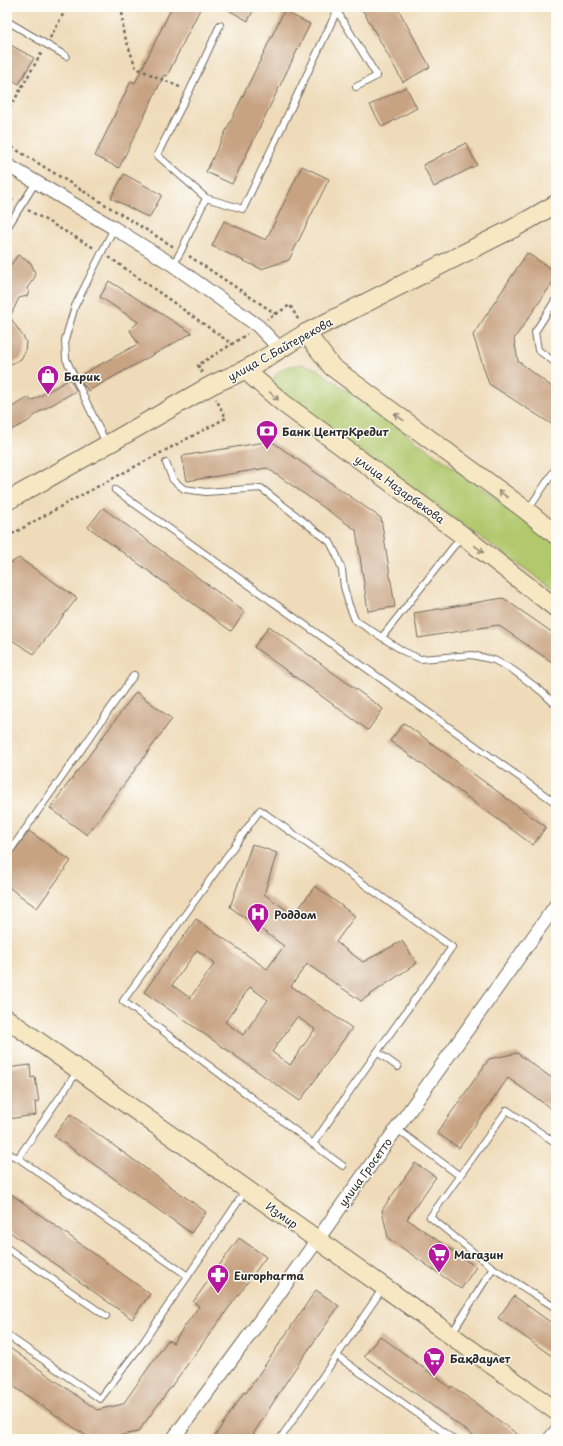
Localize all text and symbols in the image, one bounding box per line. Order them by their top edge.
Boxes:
street label: улица С.Байтерекова [225,313,336,385]
shop icon: Барик [35,363,61,396]
place label: Барик [64,368,101,385]
one-way arrow [269,391,279,400]
one-way arrow [393,412,404,421]
bank icon: Банк ЦентрКредит [254,418,280,451]
place label: Банк ЦентрКредит [282,423,389,440]
street label: улица Назарбекова [351,450,449,528]
one-way arrow [498,490,509,498]
one-way arrow [474,544,485,553]
hospital icon: Роддом [245,901,271,934]
place label: Роддом [274,906,316,923]
street label: улица Гросетто [334,1134,396,1210]
street label: Измир [262,1198,302,1232]
supermarket icon: Магазин [426,1241,452,1274]
place label: Магазин [454,1246,503,1263]
pharmacy icon: Europharma [205,1262,231,1295]
place label: Europharma [234,1267,305,1284]
supermarket icon: Бақдаулет [421,1345,447,1378]
place label: Бақдаулет [450,1350,511,1367]

